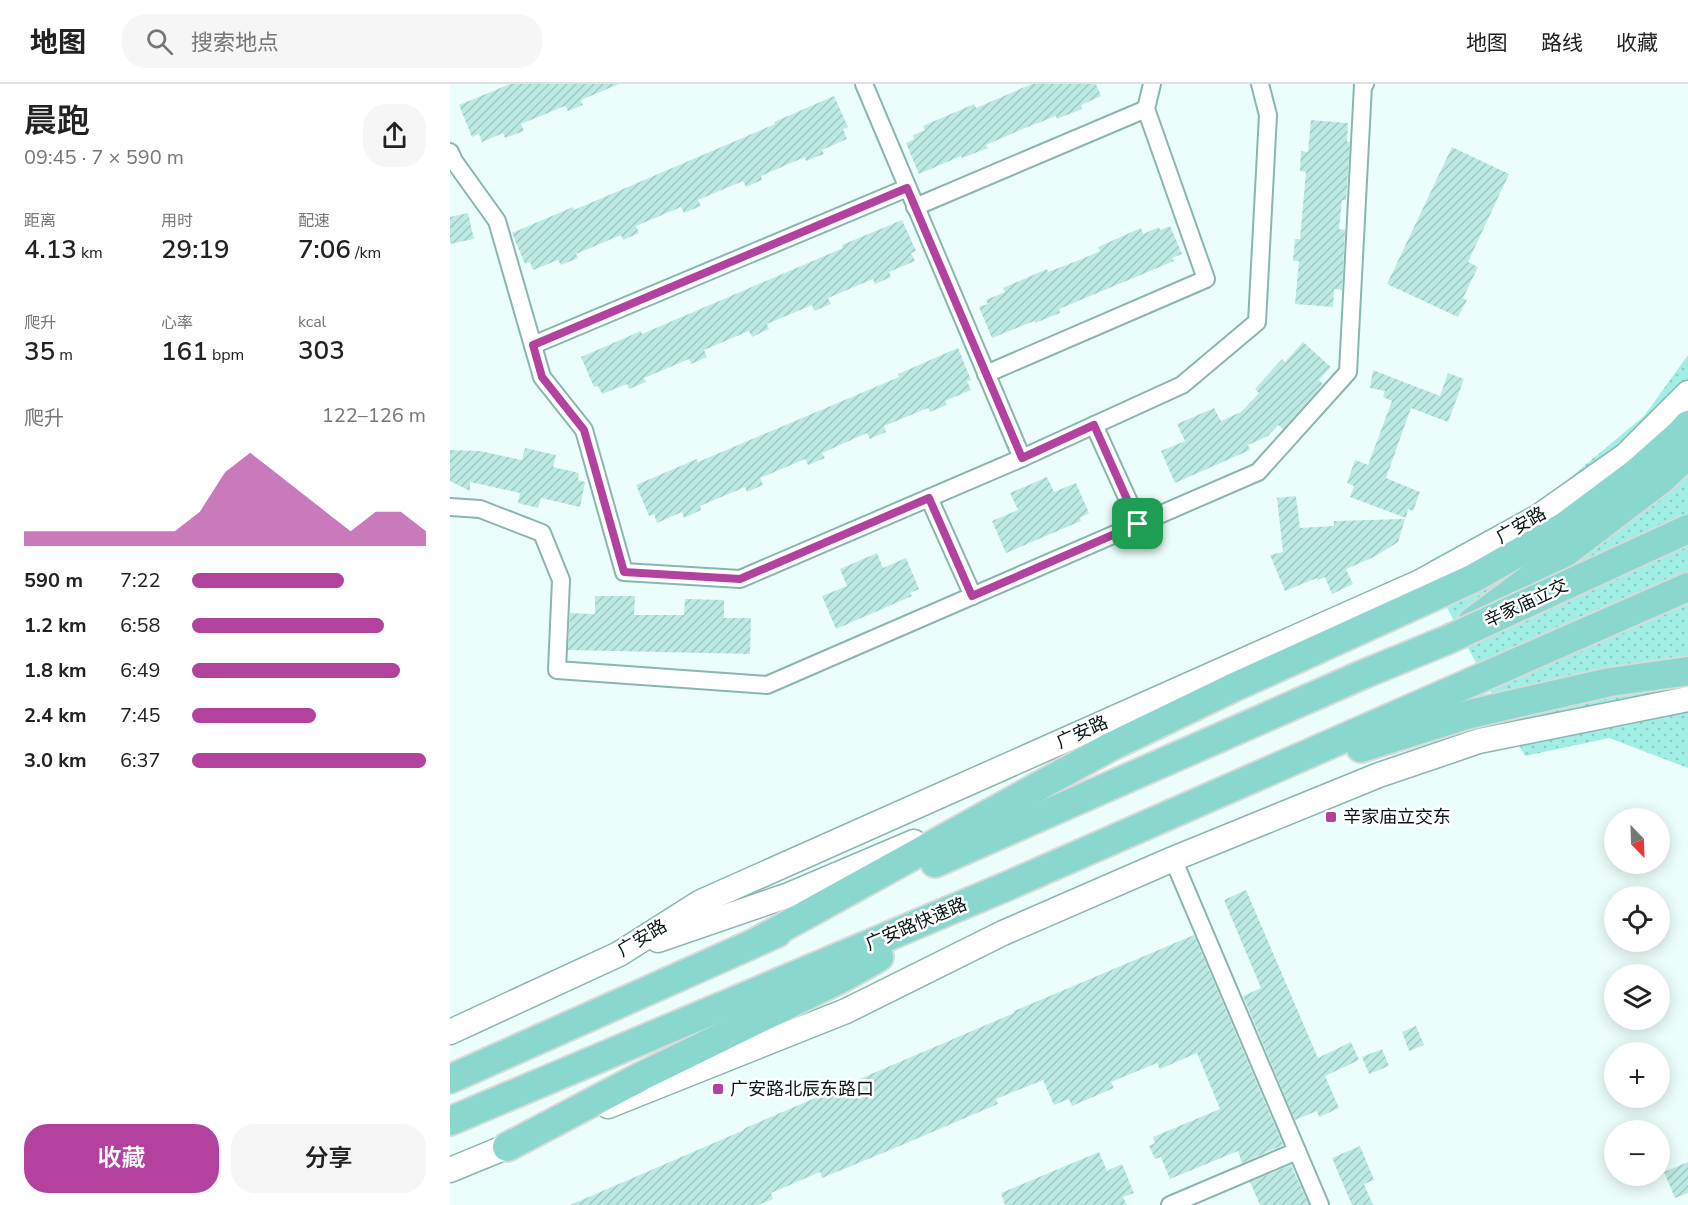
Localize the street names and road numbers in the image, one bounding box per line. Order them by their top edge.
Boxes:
street label: 广安路 [1492,501,1550,549]
street label: 辛家庙立交 [1480,573,1572,633]
street label: 广安路 [1052,710,1112,754]
street label: 广安路快速路 [862,892,970,956]
street label: 广安路 [613,914,671,962]

